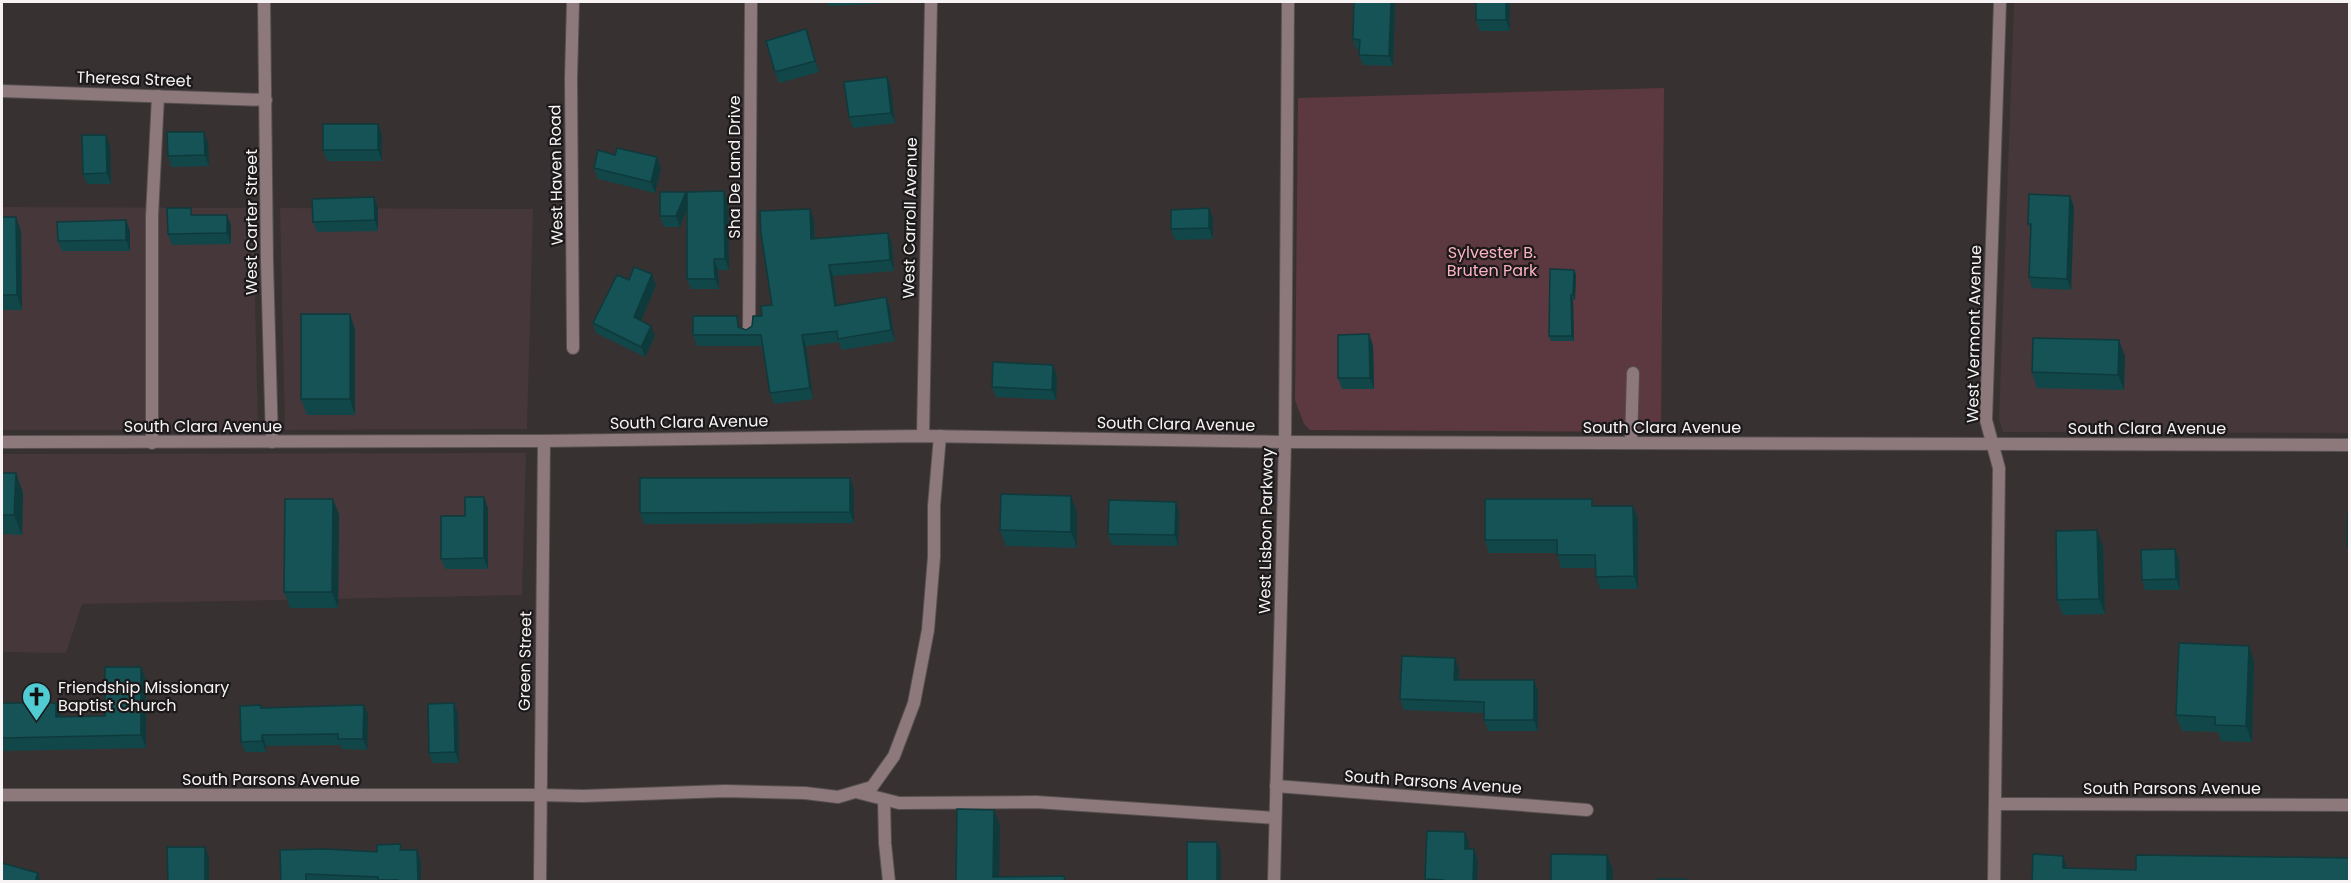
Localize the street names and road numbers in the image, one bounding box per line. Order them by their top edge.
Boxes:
street label: Theresa Street [76,66,192,93]
street label: Sha De Land Drive [723,95,746,239]
street label: West Haven Road [543,104,569,246]
street label: West Carroll Avenue [897,137,923,299]
street label: West Carter Street [240,149,263,295]
street label: West Vermont Avenue [1961,245,1987,423]
street label: South Clara Avenue [610,409,768,435]
street label: South Clara Avenue [1097,411,1255,437]
street label: South Clara Avenue [124,415,282,438]
street label: South Clara Avenue [1583,416,1741,439]
street label: South Clara Avenue [2068,417,2226,440]
street label: West Lisbon Parkway [1253,448,1279,614]
street label: Green Street [513,611,537,711]
street label: South Parsons Avenue [1344,764,1523,800]
street label: South Parsons Avenue [182,768,360,791]
street label: South Parsons Avenue [2083,777,2261,800]

